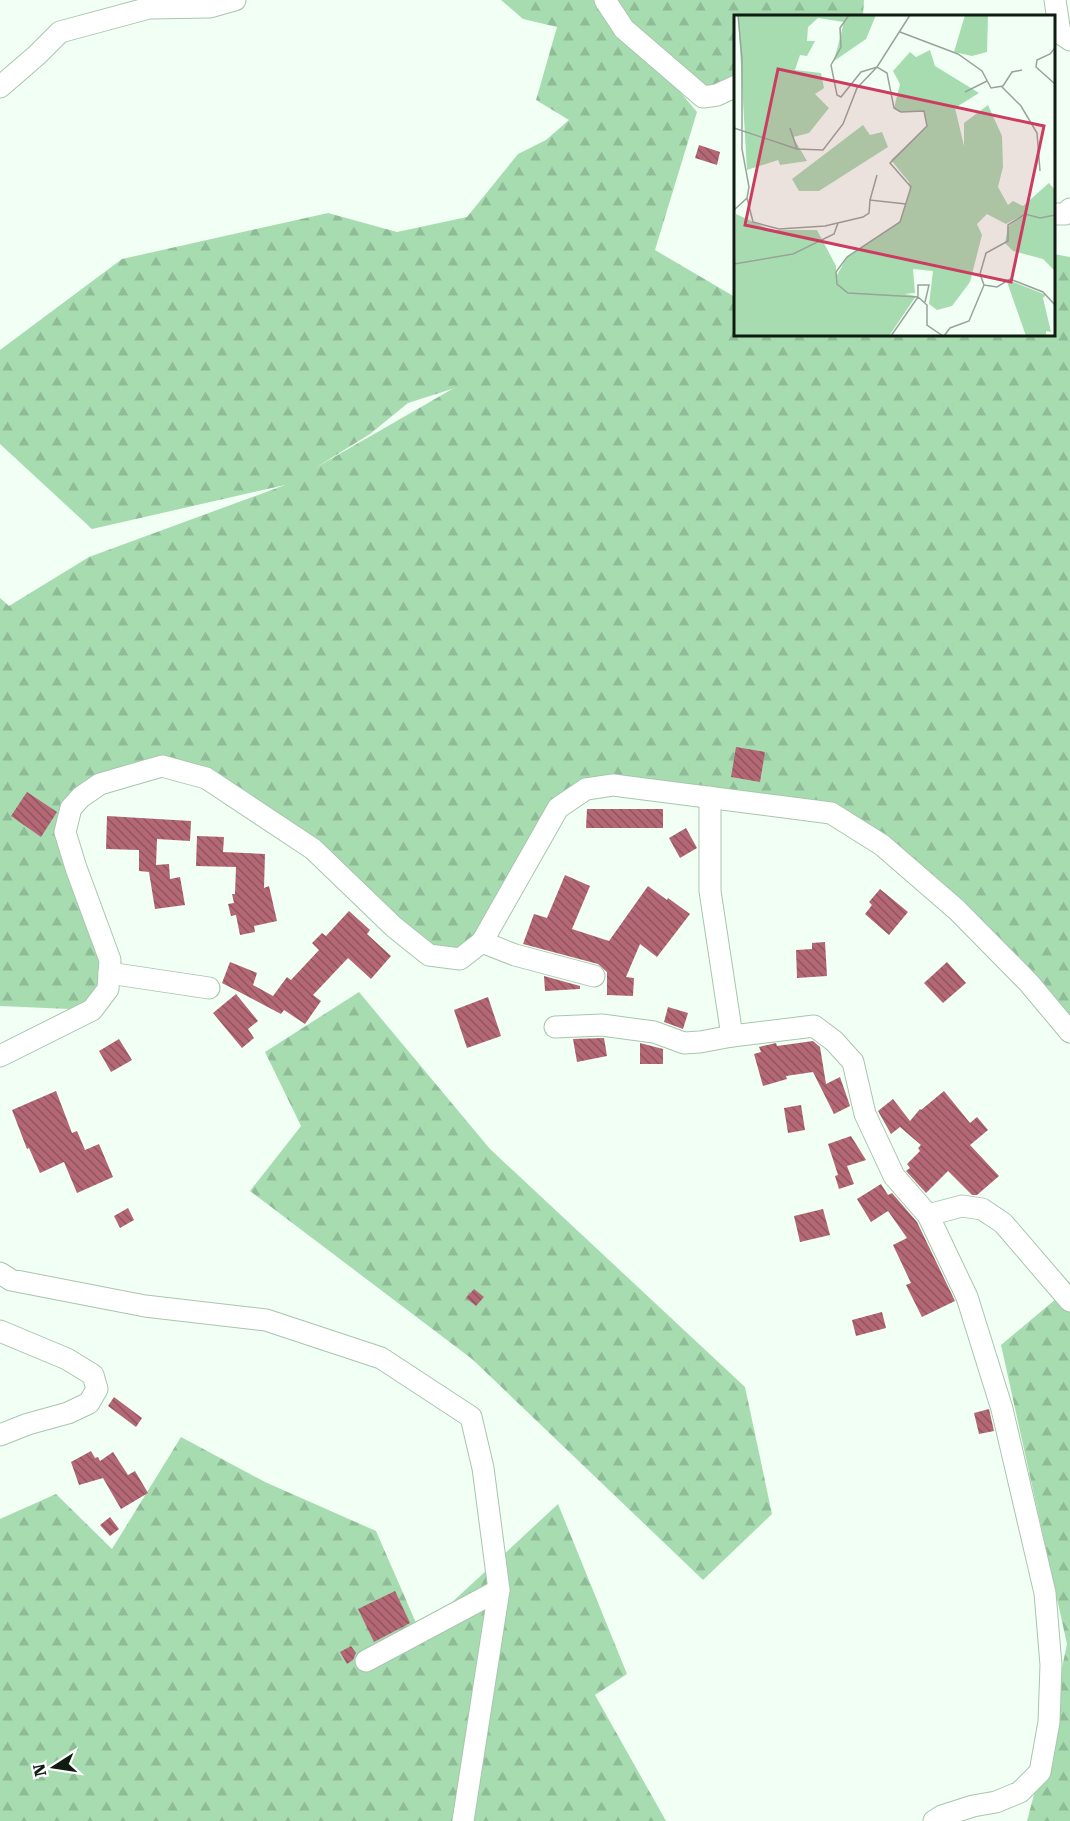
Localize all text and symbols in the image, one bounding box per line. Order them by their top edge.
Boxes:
inset map [734,15,1055,336]
north arrow [24,1737,84,1797]
text: N [29,1762,50,1778]

